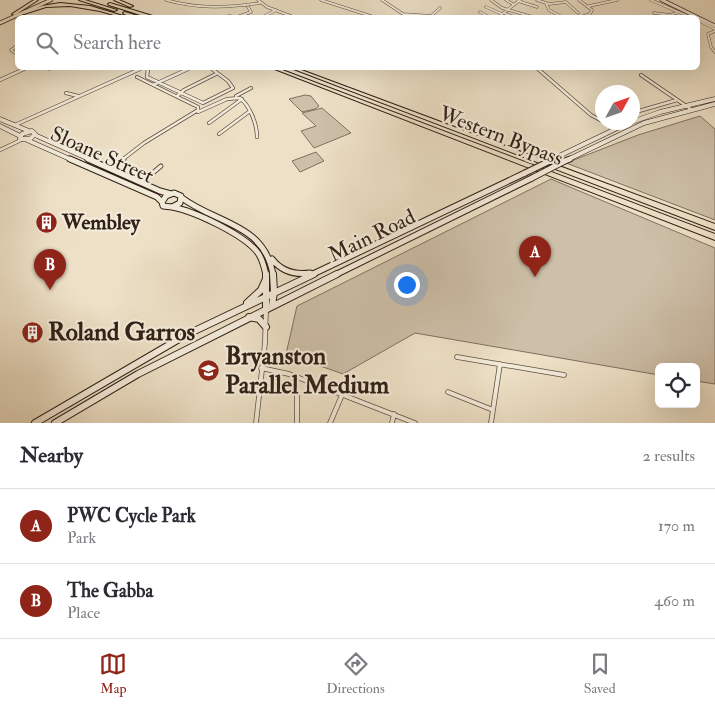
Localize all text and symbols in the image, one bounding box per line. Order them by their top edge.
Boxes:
search box [15,15,700,70]
icon: search [33,29,61,57]
text: Search here [73,31,161,55]
north arrow [595,85,640,130]
street label: Western Bypass [434,100,567,172]
street label: Sloane Street [46,120,158,190]
street label: Main Road [324,203,421,269]
place label: Wembley [61,209,141,236]
building icon: Wembley [34,210,58,234]
pin: A [519,236,551,277]
pin: B [34,249,66,290]
your location [394,272,420,298]
place label: Roland Garros [48,317,195,348]
building icon: Roland Garros [20,320,44,344]
place label: Bryanston Parallel Medium [225,341,390,401]
school or university icon: Bryanston Parallel Medium [197,358,221,382]
map controls [655,363,700,408]
button: locate [655,363,700,408]
text: Nearby [20,442,83,469]
text: 2 results [642,446,695,466]
text: PWC Cycle Park [67,504,196,528]
text: A [31,516,41,536]
text: 170 m [658,516,695,536]
text: Park [67,528,96,548]
text: The Gabba [67,579,153,603]
text: B [31,591,41,611]
text: 460 m [654,591,695,611]
text: Place [67,603,100,623]
tab: Map [99,650,127,697]
tab: Directions [326,650,385,697]
tab: Saved [584,650,616,697]

